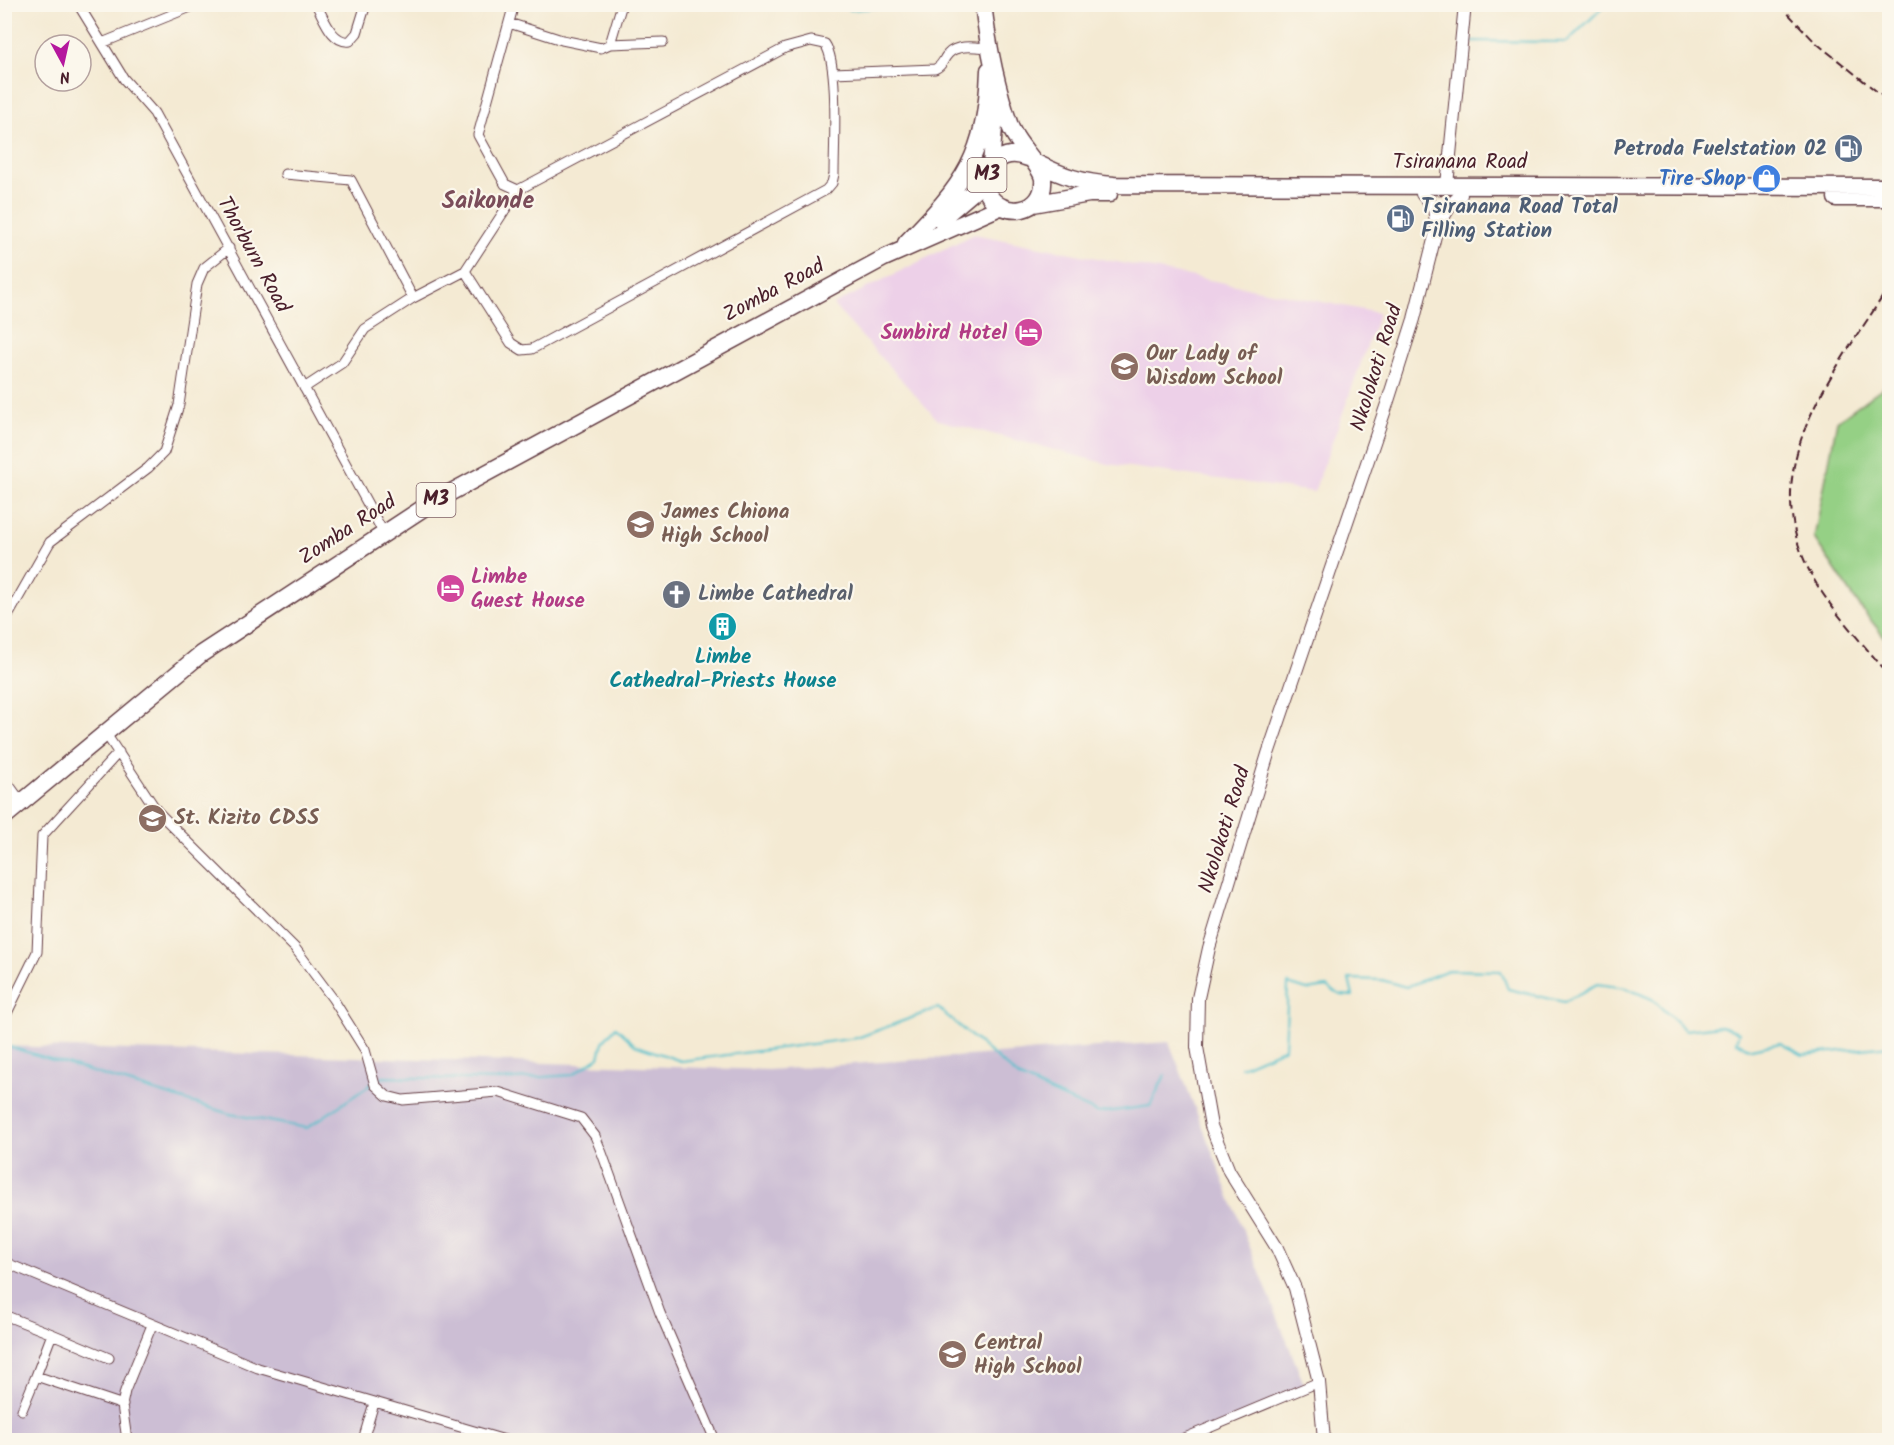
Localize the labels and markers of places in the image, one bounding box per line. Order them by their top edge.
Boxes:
place label: Petroda Fuelstation 02 [1614,133,1827,166]
fuel station icon: Petroda Fuelstation 02 [1832,133,1864,165]
place label: Tire Shop [1659,163,1746,196]
shop icon: Tire Shop [1751,163,1783,195]
place label: Tsiranana Road Total Filling Station [1421,191,1618,248]
fuel station icon: Tsiranana Road Total Filling Station [1384,203,1416,235]
place label: Sunbird Hotel [881,317,1007,350]
hotel icon: Sunbird Hotel [1012,317,1044,349]
place label: Our Lady of Wisdom School [1146,338,1283,395]
school or university icon: Our Lady of Wisdom School [1109,350,1141,382]
place label: James Chiona High School [661,496,790,553]
school or university icon: James Chiona High School [624,508,656,540]
place label: Limbe Guest House [471,561,585,618]
hotel icon: Limbe Guest House [434,573,466,605]
church icon: Limbe Cathedral [661,578,693,610]
place label: Limbe Cathedral [698,578,853,611]
building icon: Limbe Cathedral-Priests House [707,610,739,642]
place label: Limbe Cathedral-Priests House [609,641,837,698]
school or university icon: St. Kizito CDSS [137,802,169,834]
place label: St. Kizito CDSS [174,802,319,835]
place label: Central High School [974,1327,1082,1384]
school or university icon: Central High School [937,1339,969,1371]

